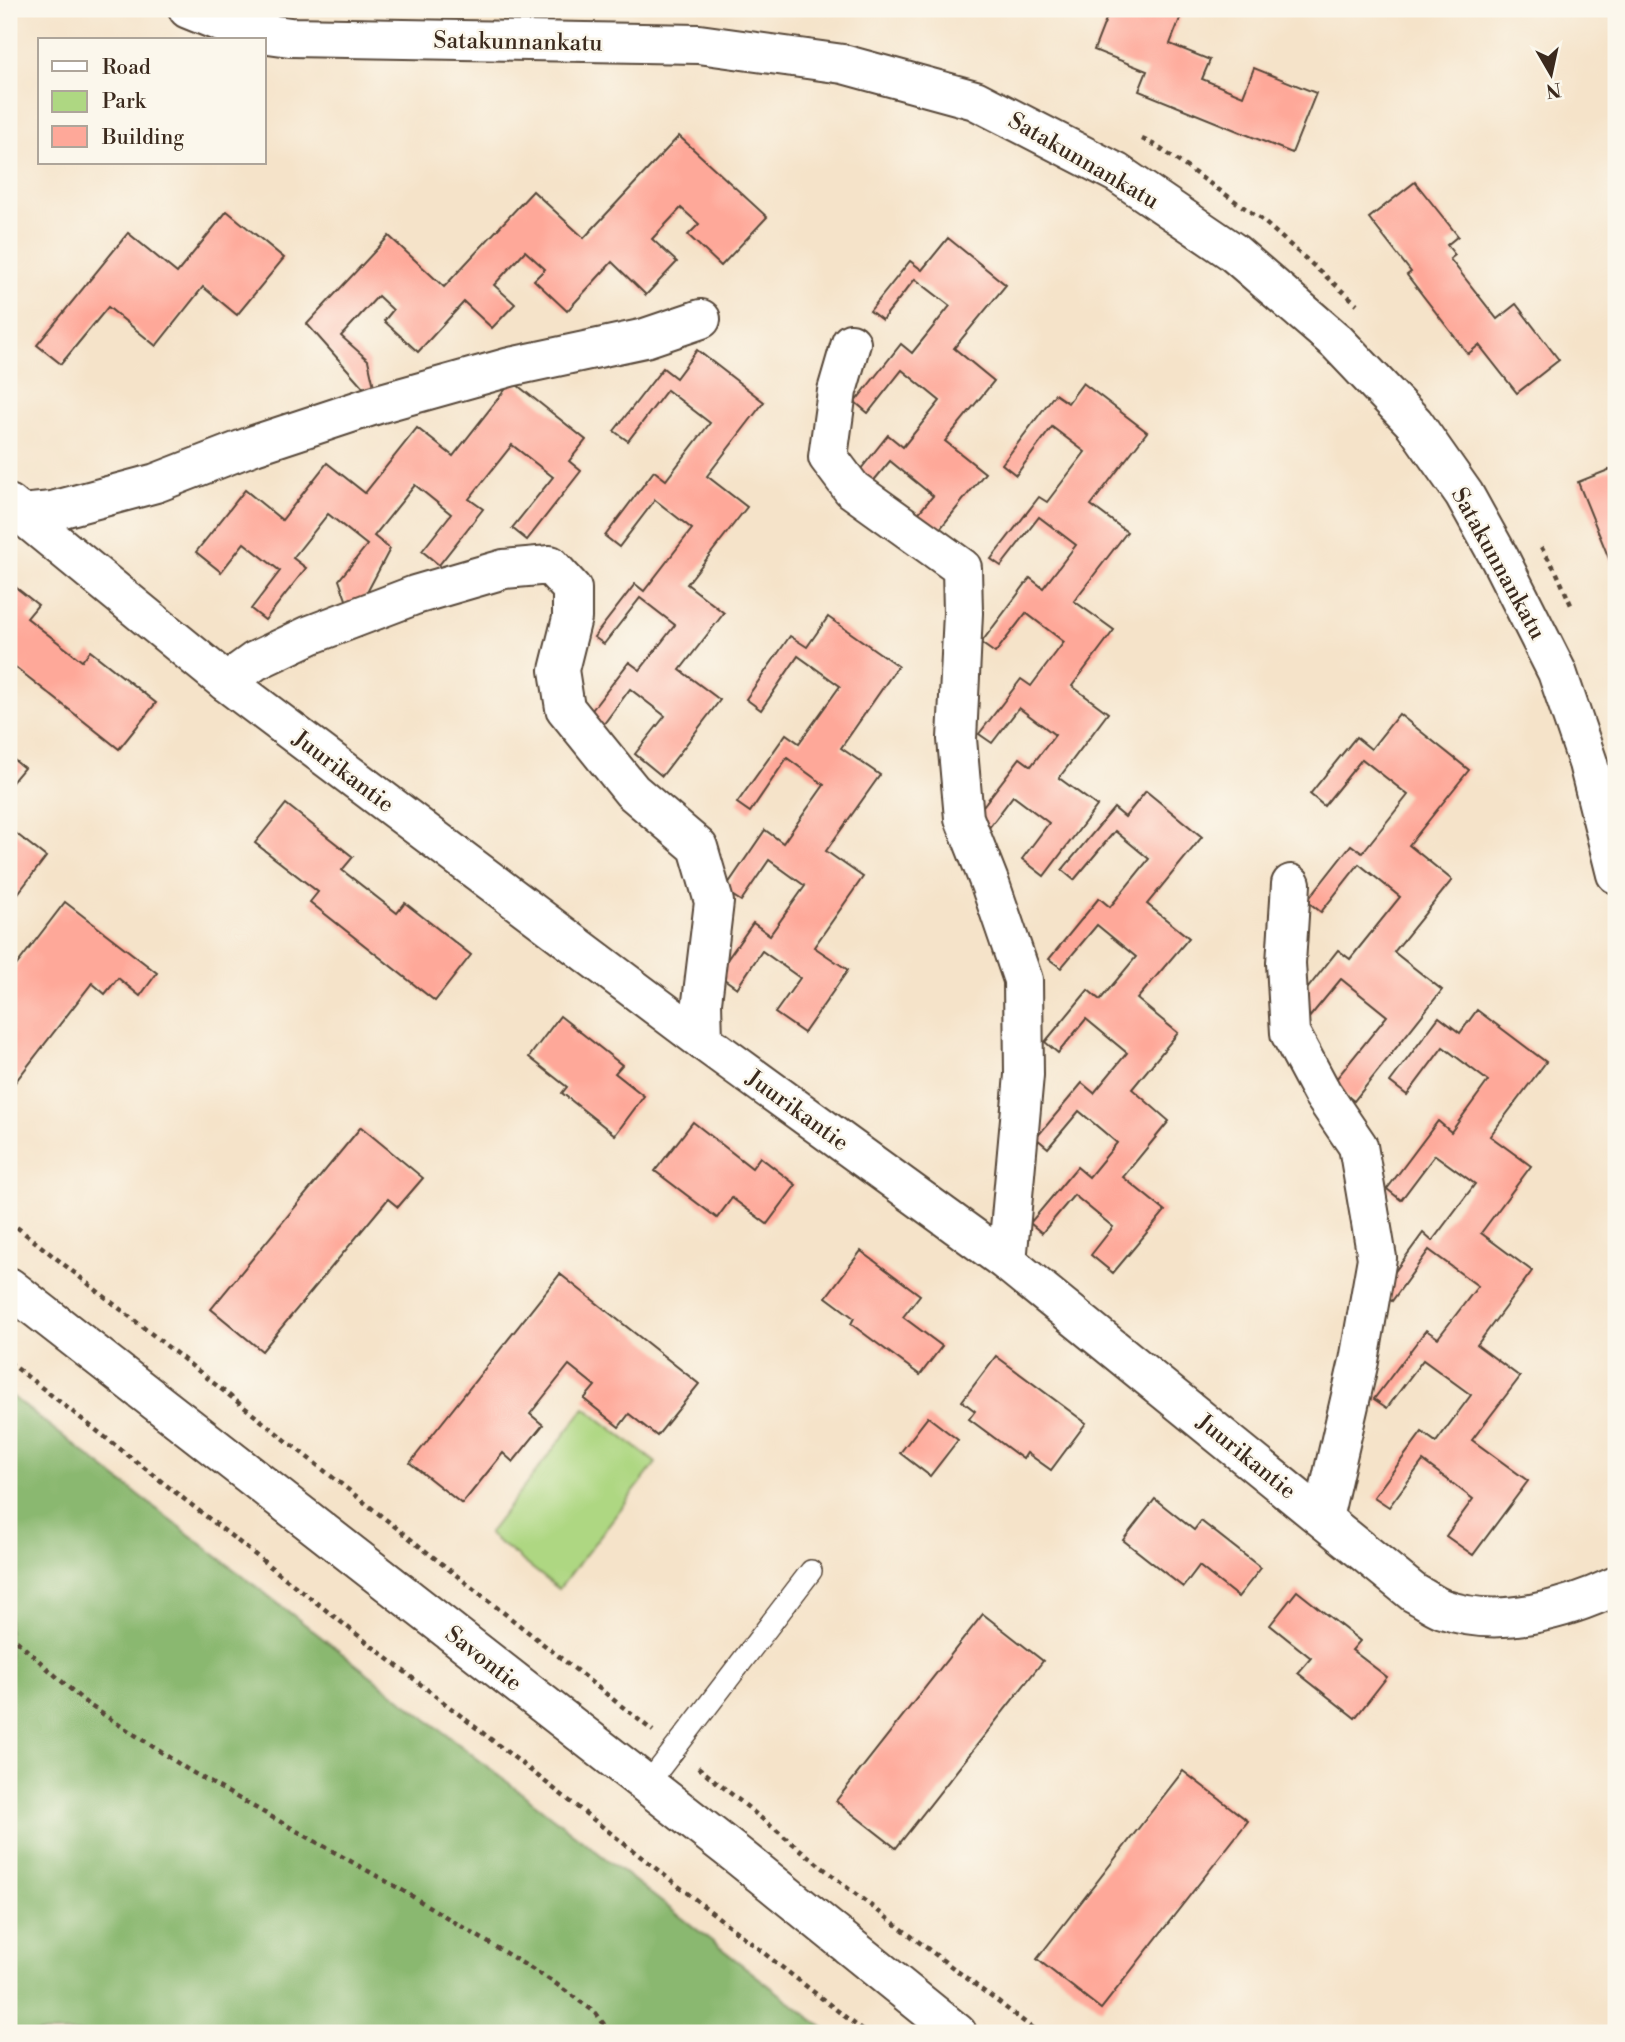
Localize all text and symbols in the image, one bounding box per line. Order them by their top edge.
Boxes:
street label: Satakunnankatu [433,27,603,57]
legend [38,38,266,164]
north arrow [1516,38,1586,108]
text: Road [102,55,151,81]
text: N [1544,77,1563,103]
text: Park [102,89,147,115]
street label: Satakunnankatu [1003,106,1164,215]
text: Building [101,125,184,151]
street label: Satakunnankatu [1445,483,1551,644]
street label: Juurikantie [286,724,400,819]
street label: Juurikantie [740,1064,854,1157]
street label: Juurikantie [1190,1408,1302,1505]
street label: Savontie [439,1620,527,1697]

